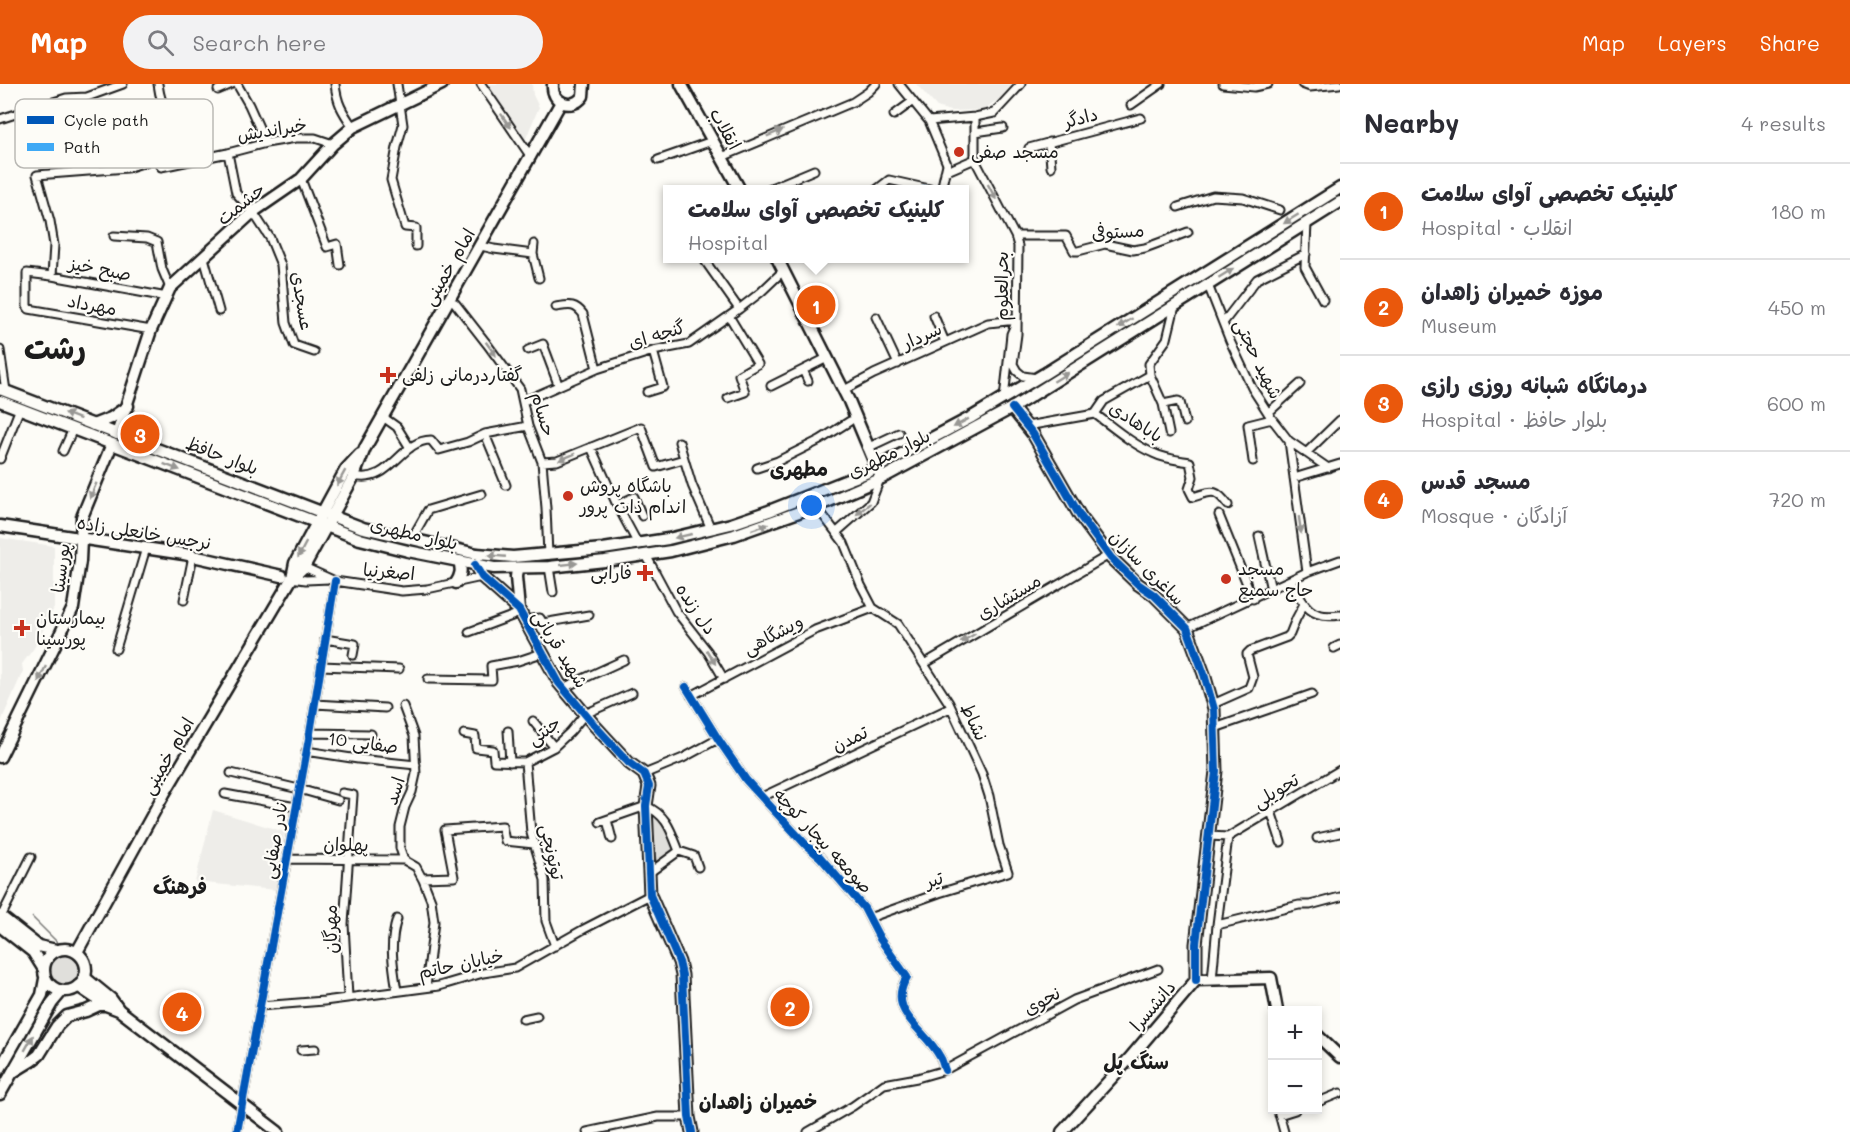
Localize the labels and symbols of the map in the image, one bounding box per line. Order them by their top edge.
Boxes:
legend [15,99,213,168]
street label: دادگر [1059,101,1100,134]
street label: انقلاب [705,103,747,154]
text: Cycle path [64,109,148,130]
street label: خیراندیش [235,112,308,146]
one-way arrow [500,112,512,128]
one-way arrow [767,128,785,138]
text: Path [64,136,100,157]
place label: مسجد صفی [971,139,1059,163]
marker: مسجد صفی [952,145,966,159]
street label: حشمت [211,176,269,230]
one-way arrow [987,184,997,201]
one-way arrow [1282,214,1299,225]
street label: مستوفی [1091,217,1145,245]
street label: امام خمینی [416,223,483,311]
street label: صبح خیز [65,250,133,287]
street label: بحرالعلوم [989,251,1016,321]
one-way arrow [1218,268,1235,279]
street label: عسجدی [287,270,319,332]
pin: 1 [796,282,836,328]
street label: مهرداد [66,288,119,320]
street label: گنجه ای [625,314,688,354]
street label: شهید حجتی [1229,314,1289,403]
street label: سردار [896,316,945,355]
one-way arrow [1118,317,1134,329]
district label: رشت [24,327,86,367]
one-way arrow [485,341,497,357]
place label: گفتاردرمانی زلفی [402,362,523,386]
marker: گفتاردرمانی زلفی [379,366,397,384]
one-way arrow [1053,372,1069,383]
street label: حسام [523,389,562,440]
street label: باباهادی [1105,395,1168,447]
one-way arrow [62,411,80,421]
pin: 3 [120,412,160,456]
one-way arrow [952,418,969,428]
street label: بلوار مطهری [843,423,934,483]
street label: بلوار حافظ [183,430,262,480]
one-way arrow [558,453,576,462]
district label: مطهری [770,455,828,481]
one-way arrow [163,463,181,472]
one-way arrow [336,469,346,486]
place label: باشگاه پروش اندام ذات پرور [578,473,686,521]
one-way arrow [88,482,98,500]
marker: باشگاه پروش اندام ذات پرور [561,489,575,503]
your location [797,491,826,520]
one-way arrow [856,502,871,515]
street label: نرجس خانعلی زاده [75,510,213,554]
street label: بلوار مطهری [368,511,460,555]
one-way arrow [1296,516,1305,535]
one-way arrow [751,521,769,531]
street label: ساغری سازان [1105,524,1191,610]
one-way arrow [673,532,692,541]
street label: پورسینا [45,542,76,594]
one-way arrow [297,542,307,559]
one-way arrow [487,551,506,561]
place label: مسجد حاج سمیع [1238,556,1313,603]
street label: اصغرنیا [362,557,416,585]
one-way arrow [559,559,578,569]
place label: فارابی [591,560,632,584]
marker: فارابی [636,564,654,582]
street label: مستشاری [972,568,1045,625]
marker: مسجد حاج سمیع [1219,572,1233,586]
street label: دل زنده [671,578,723,639]
place label: بیمارستان پورسینا [36,605,106,651]
street label: شهید قربانی [527,605,594,692]
street label: ویشگاهی [738,608,807,660]
marker: بیمارستان پورسینا [13,619,31,637]
one-way arrow [960,633,976,644]
one-way arrow [705,649,716,665]
one-way arrow [37,666,46,683]
street label: نشاط [956,699,994,744]
street label: جنتی [522,710,565,750]
street label: امام خمینی [135,712,202,800]
street label: تمدن [828,719,872,757]
street label: صفایی 10 [327,726,400,758]
street label: تحویلی [1248,767,1304,813]
street label: اسد [378,773,410,808]
street label: صومعه بیجار کوچه [768,783,879,899]
street label: نادر صفایی [255,799,293,881]
street label: توتونچی [534,822,571,883]
street label: پهلوان [323,832,369,857]
street label: تیر [919,865,947,894]
district label: فرهنگ [153,873,207,899]
street label: مهرگان [318,904,342,954]
street label: خیابان حاتم [416,942,506,987]
street label: دانشسرا [1124,975,1180,1036]
street label: نحوی [1019,980,1064,1020]
pin: 2 [770,984,810,1030]
pin: 4 [162,990,201,1034]
one-way arrow [24,1034,34,1051]
district label: سنگ پل [1103,1048,1169,1075]
district label: خمیران زاهدان [699,1088,817,1114]

